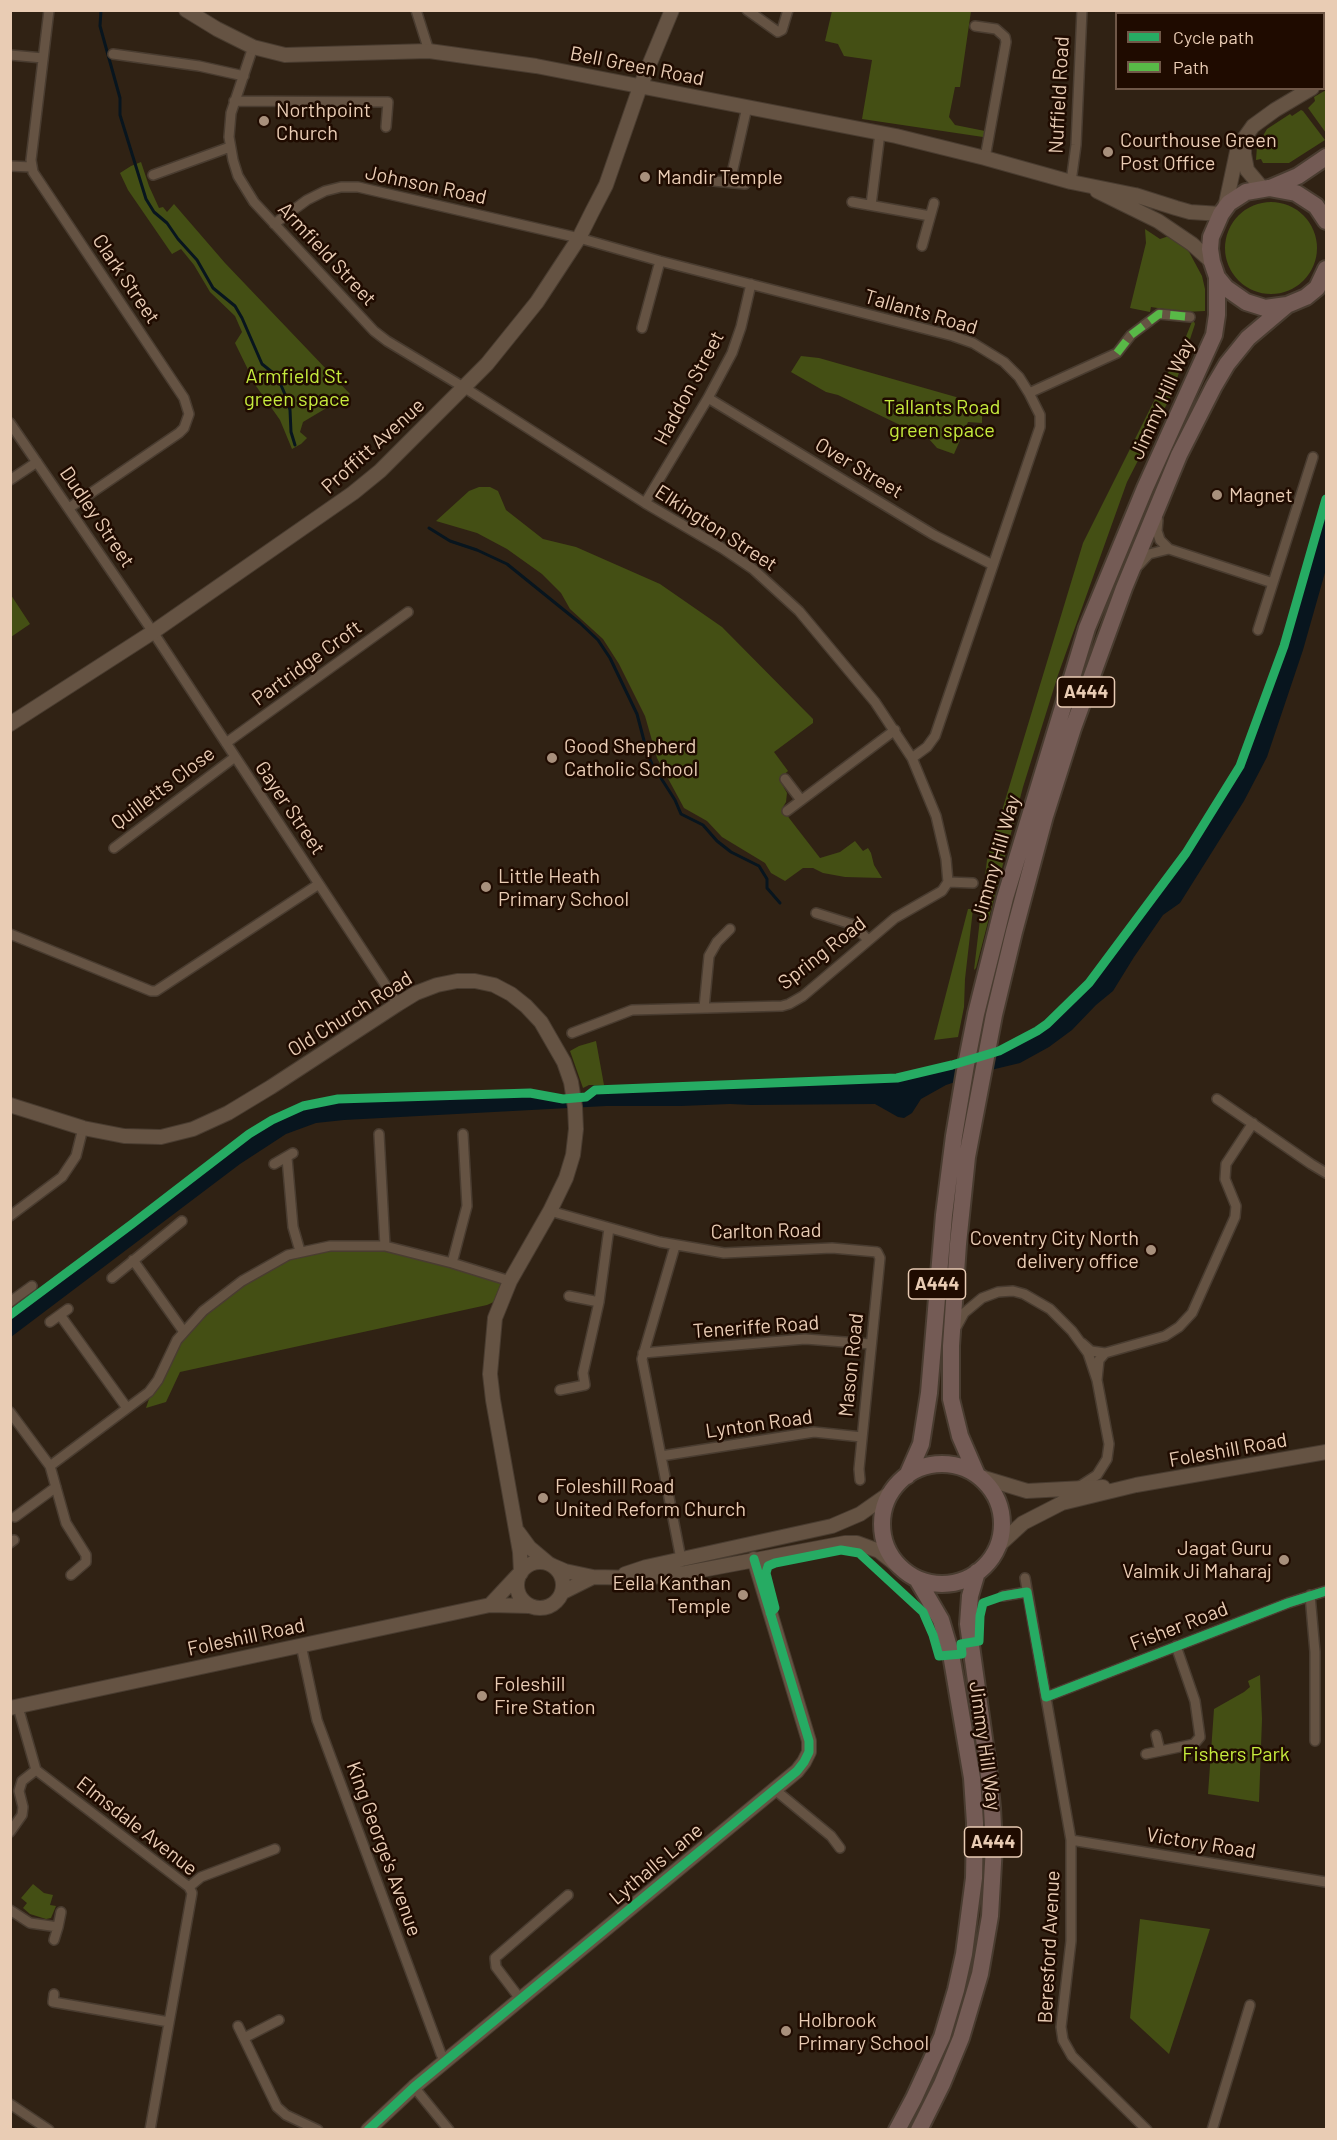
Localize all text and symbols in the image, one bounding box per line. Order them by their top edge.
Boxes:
legend [1115,12,1325,90]
text: Cycle path [1173,26,1254,48]
street label: Nuffield Road [1044,36,1074,154]
street label: Bell Green Road [568,41,706,91]
text: Path [1173,56,1209,78]
place label: Northpoint Church [276,98,371,145]
marker: Northpoint Church [257,114,271,128]
place label: Courthouse Green Post Office [1120,128,1277,175]
marker: Courthouse Green Post Office [1101,145,1115,159]
street label: Johnson Road [363,160,489,210]
place label: Mandir Temple [657,165,783,189]
marker: Mandir Temple [638,170,652,184]
street label: Armfield Street [273,197,381,311]
street label: Clark Street [87,230,165,328]
street label: Tallants Road [862,284,980,340]
street label: Haddon Street [649,327,729,449]
street label: Jimmy Hill Way [1125,335,1199,463]
park label: Armfield St. green space [244,364,350,411]
street label: Proffitt Avenue [316,393,430,499]
park label: Tallants Road green space [884,395,1000,442]
street label: Over Street [811,432,907,504]
street label: Dudley Street [54,462,140,572]
street label: Elkington Street [651,480,781,576]
place label: Magnet [1229,483,1293,507]
marker: Magnet [1210,488,1224,502]
street label: Partridge Croft [247,615,367,711]
road number: A444 [1058,677,1114,707]
place label: Good Shepherd Catholic School [564,734,698,781]
street label: Quilletts Close [107,741,219,835]
marker: Good Shepherd Catholic School [545,751,559,765]
street label: Gayer Street [250,757,330,859]
street label: Jimmy Hill Way [967,792,1025,924]
place label: Little Heath Primary School [498,864,629,911]
marker: Little Heath Primary School [479,880,493,894]
street label: Spring Road [773,911,871,995]
street label: Old Church Road [283,966,417,1062]
street label: Carlton Road [710,1218,822,1244]
place label: Coventry City North delivery office [970,1226,1139,1273]
marker: Coventry City North delivery office [1144,1243,1158,1257]
road number: A444 [908,1269,966,1299]
street label: Teneriffe Road [692,1311,820,1343]
street label: Mason Road [834,1312,868,1418]
street label: Lynton Road [704,1405,814,1443]
street label: Foleshill Road [1167,1428,1289,1472]
place label: Foleshill Road United Reform Church [555,1474,746,1521]
marker: Foleshill Road United Reform Church [536,1491,550,1505]
place label: Jagat Guru Valmik Ji Maharaj [1122,1536,1272,1583]
marker: Jagat Guru Valmik Ji Maharaj [1277,1553,1291,1567]
place label: Eella Kanthan Temple [613,1571,731,1618]
marker: Eella Kanthan Temple [736,1588,750,1602]
street label: Fisher Road [1127,1596,1231,1656]
street label: Foleshill Road [185,1613,307,1661]
place label: Foleshill Fire Station [494,1672,595,1719]
street label: Jimmy Hill Way [964,1680,1006,1812]
marker: Foleshill Fire Station [475,1689,489,1703]
park label: Fishers Park [1182,1742,1290,1766]
street label: King George's Avenue [341,1758,427,1940]
street label: Elmsdale Avenue [72,1771,202,1881]
street label: Lythalls Lane [604,1818,708,1910]
street label: Victory Road [1145,1823,1257,1863]
road number: A444 [964,1827,1022,1857]
street label: Beresford Avenue [1033,1870,1065,2024]
place label: Holbrook Primary School [798,2008,929,2055]
marker: Holbrook Primary School [779,2024,793,2038]

